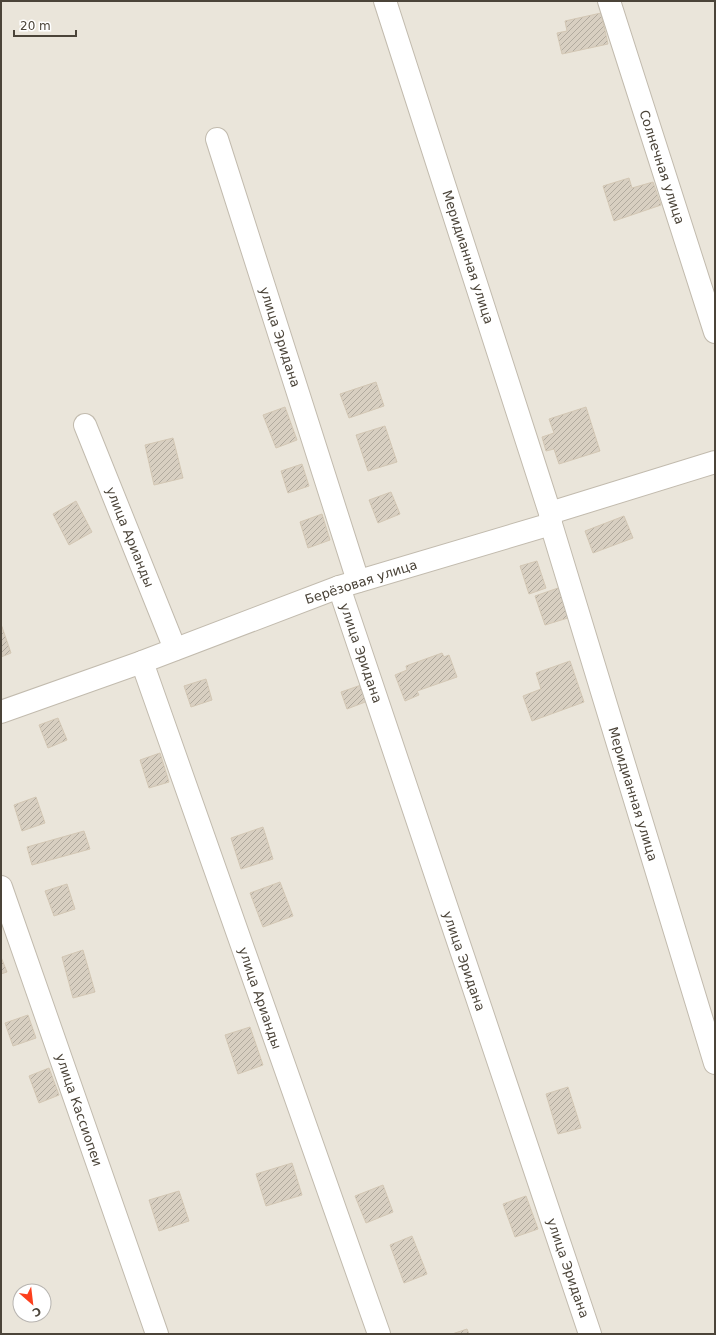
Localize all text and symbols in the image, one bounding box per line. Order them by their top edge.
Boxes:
scale bar [14,12,76,38]
text: 20 m [20,19,51,33]
street label: Солнечная улица [636,108,688,226]
street label: Меридианная улица [439,188,497,326]
street label: улица Эридана [257,285,303,389]
street label: улица Арианды [103,485,157,589]
street label: Берёзовая улица [303,557,419,607]
street label: улица Эридана [337,601,385,705]
street label: Меридианная улица [605,725,661,863]
street label: улица Эридана [440,909,488,1013]
street label: улица Арианды [236,945,284,1051]
street label: улица Кассиопеи [53,1052,105,1168]
street label: улица Эридана [544,1216,592,1320]
north arrow [12,1283,52,1323]
text: С [30,1304,43,1319]

